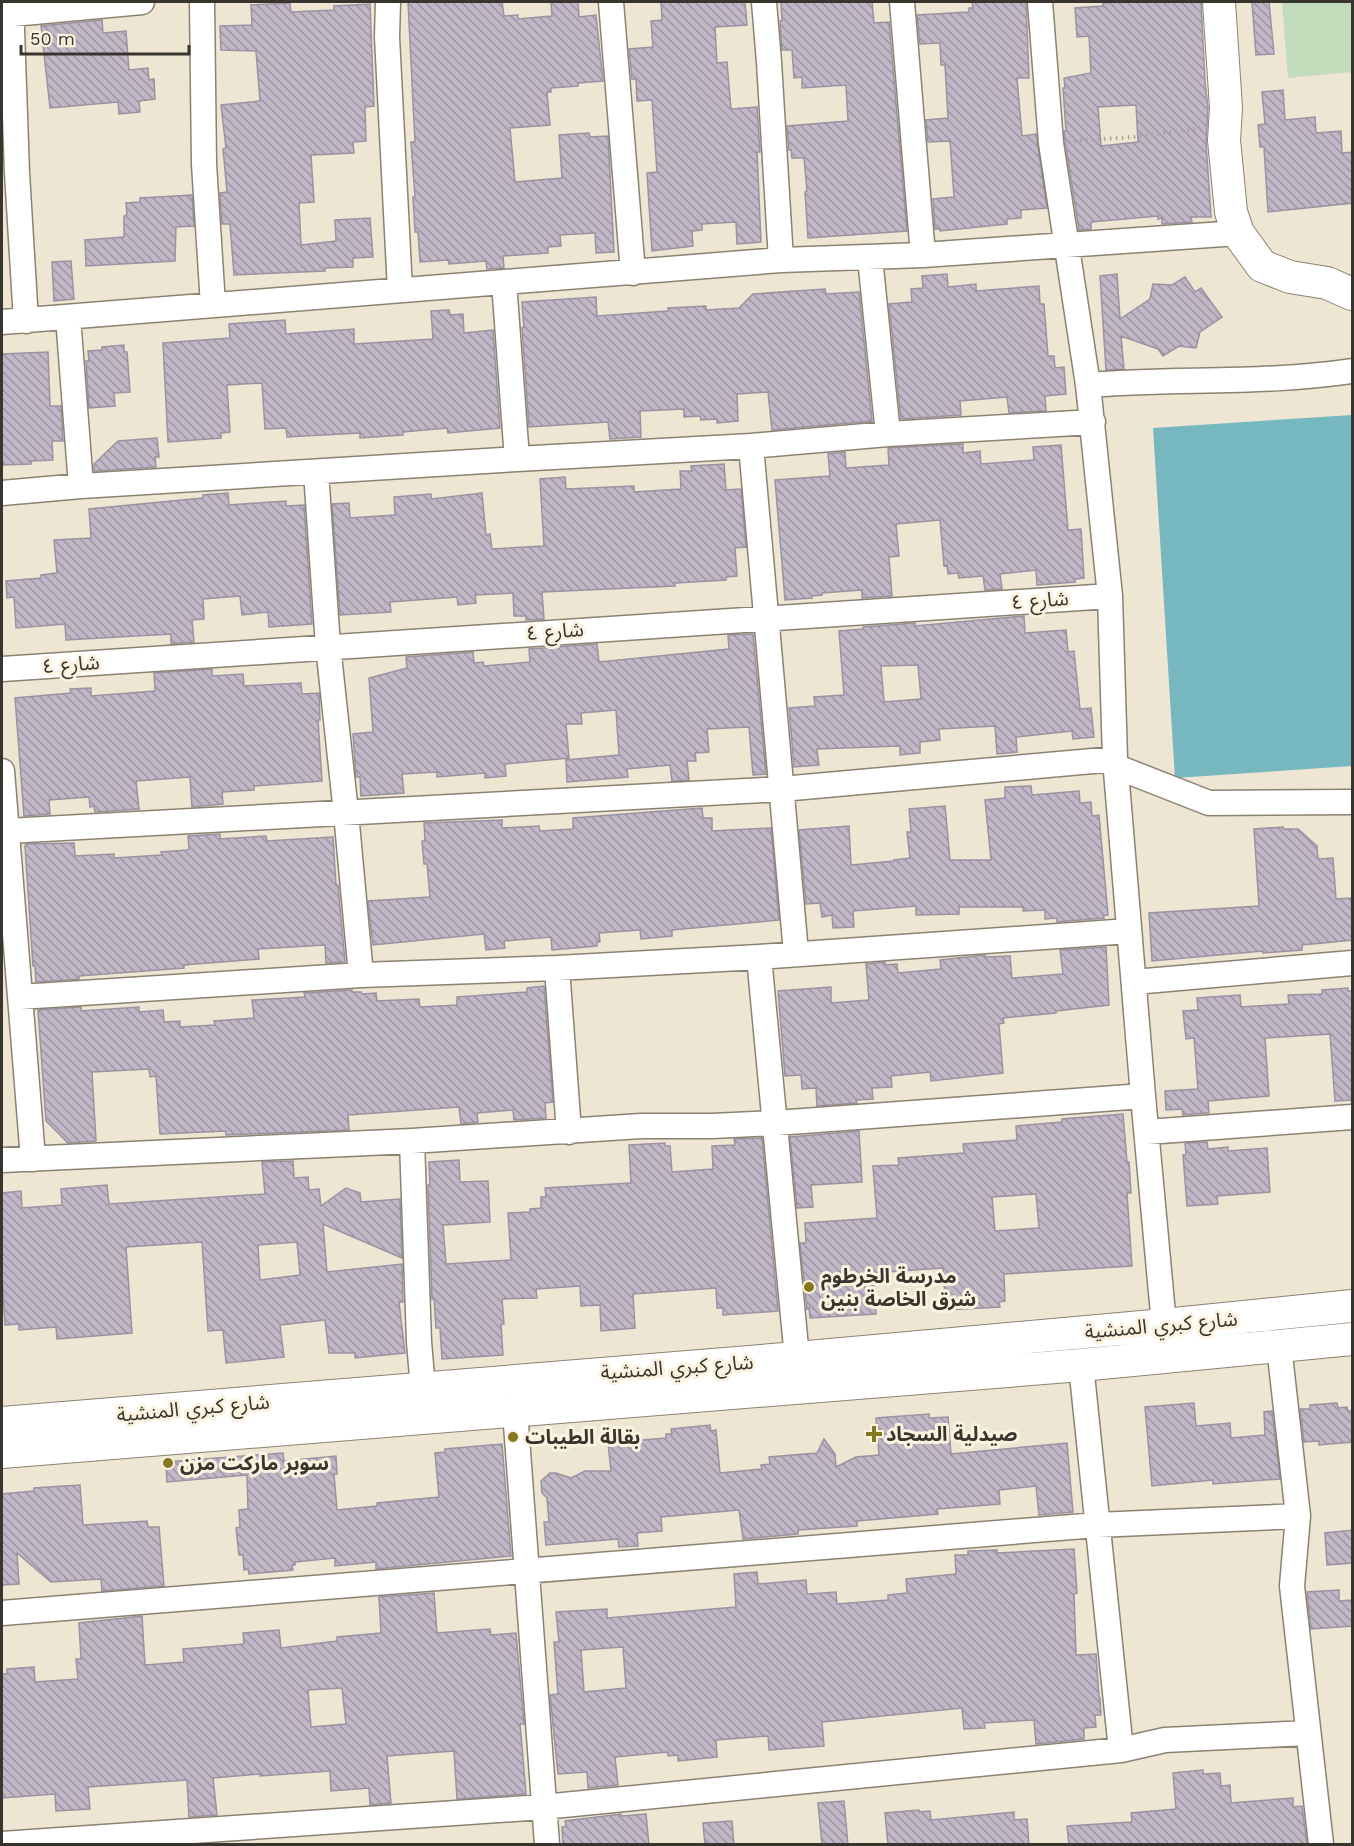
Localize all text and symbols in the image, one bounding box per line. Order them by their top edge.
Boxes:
scale bar [21,18,189,56]
text: 50 m [30,28,75,49]
street label: شارع ٤ [1011,586,1070,617]
street label: شارع ٤ [526,617,585,648]
street label: شارع ٤ [42,650,101,681]
place label: مدرسة الخرطوم شرق الخاصة بنين [821,1264,976,1311]
marker: مدرسة الخرطوم شرق الخاصة بنين [802,1280,816,1294]
street label: شارع كبري المنشية [1084,1306,1239,1347]
street label: شارع كبري المنشية [600,1350,755,1388]
street label: شارع كبري المنشية [116,1389,271,1430]
place label: صيدلية السجاد [886,1422,1018,1446]
place label: بقالة الطيبات [525,1425,640,1449]
marker: صيدلية السجاد [867,1427,881,1441]
marker: بقالة الطيبات [506,1430,520,1444]
place label: سوبر ماركت مزن [180,1451,329,1475]
marker: سوبر ماركت مزن [161,1456,175,1470]

